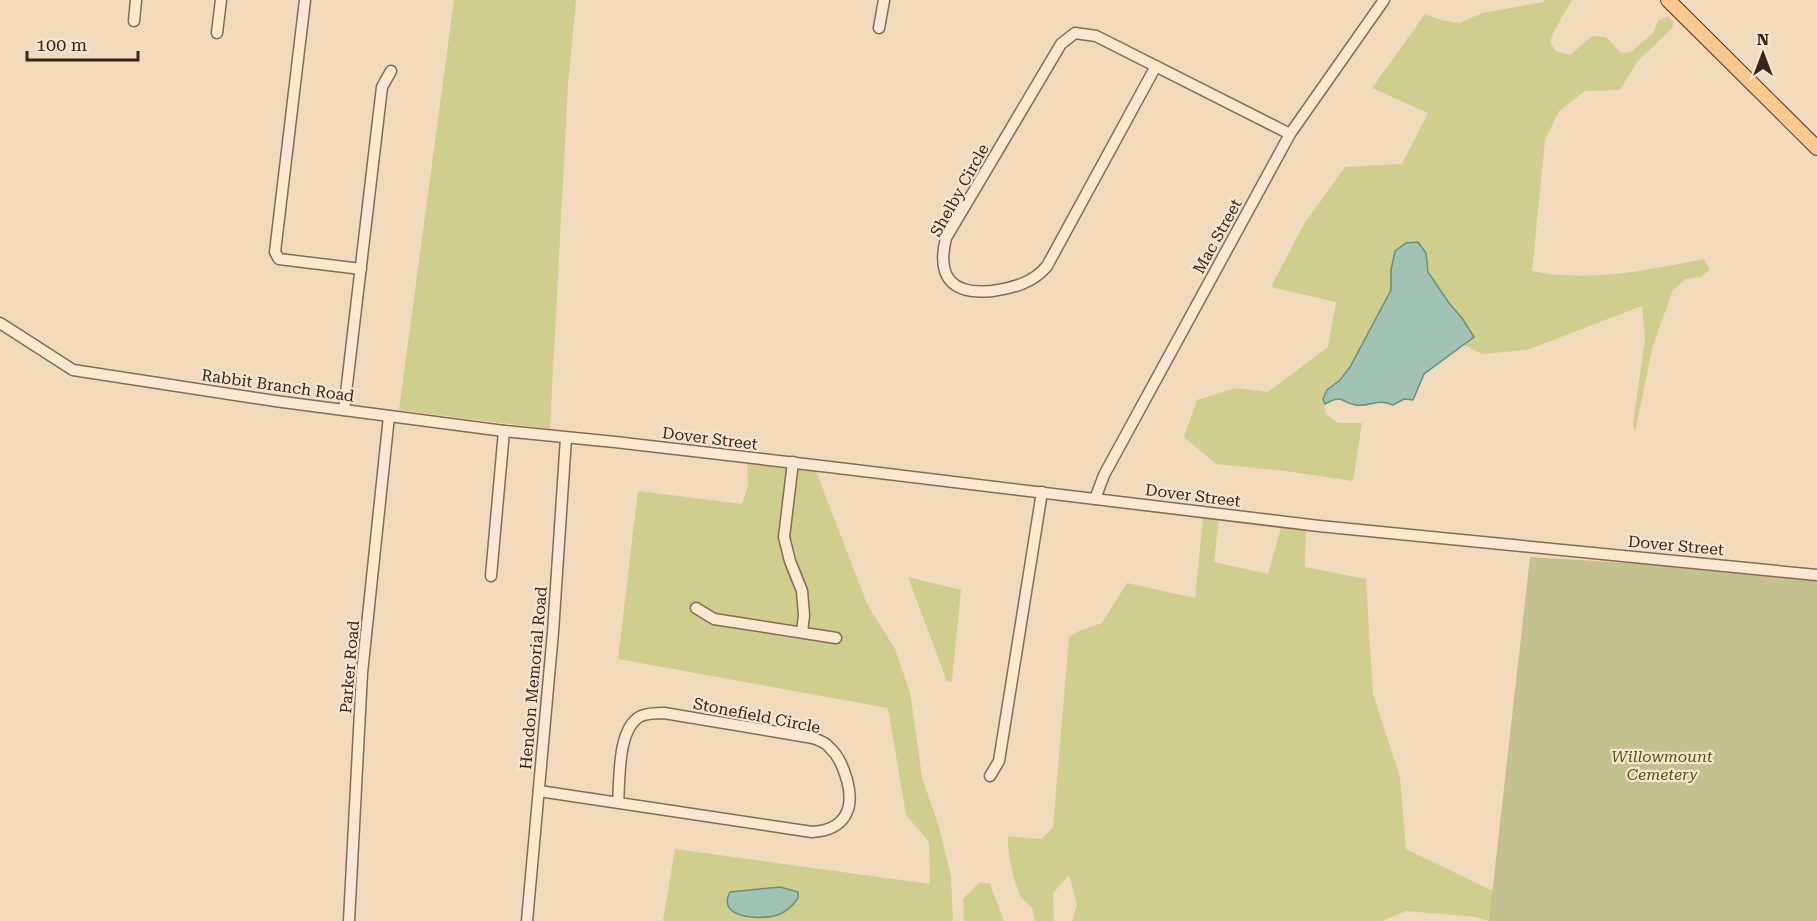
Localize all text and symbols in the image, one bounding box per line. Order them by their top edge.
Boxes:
scale bar [27,24,138,62]
north arrow [1733,24,1793,84]
text: N [1757,30,1769,49]
text: 100 m [36,34,87,55]
street label: Shelby Circle [926,140,993,240]
street label: Mac Street [1189,196,1246,277]
street label: Rabbit Branch Road [200,365,356,406]
street label: Dover Street [661,423,759,454]
street label: Dover Street [1144,480,1242,511]
street label: Dover Street [1627,532,1725,559]
street label: Hendon Memorial Road [516,586,551,770]
street label: Parker Road [336,620,363,714]
street label: Stonefield Circle [692,694,822,737]
park label: Willowmount Cemetery [1611,747,1713,784]

